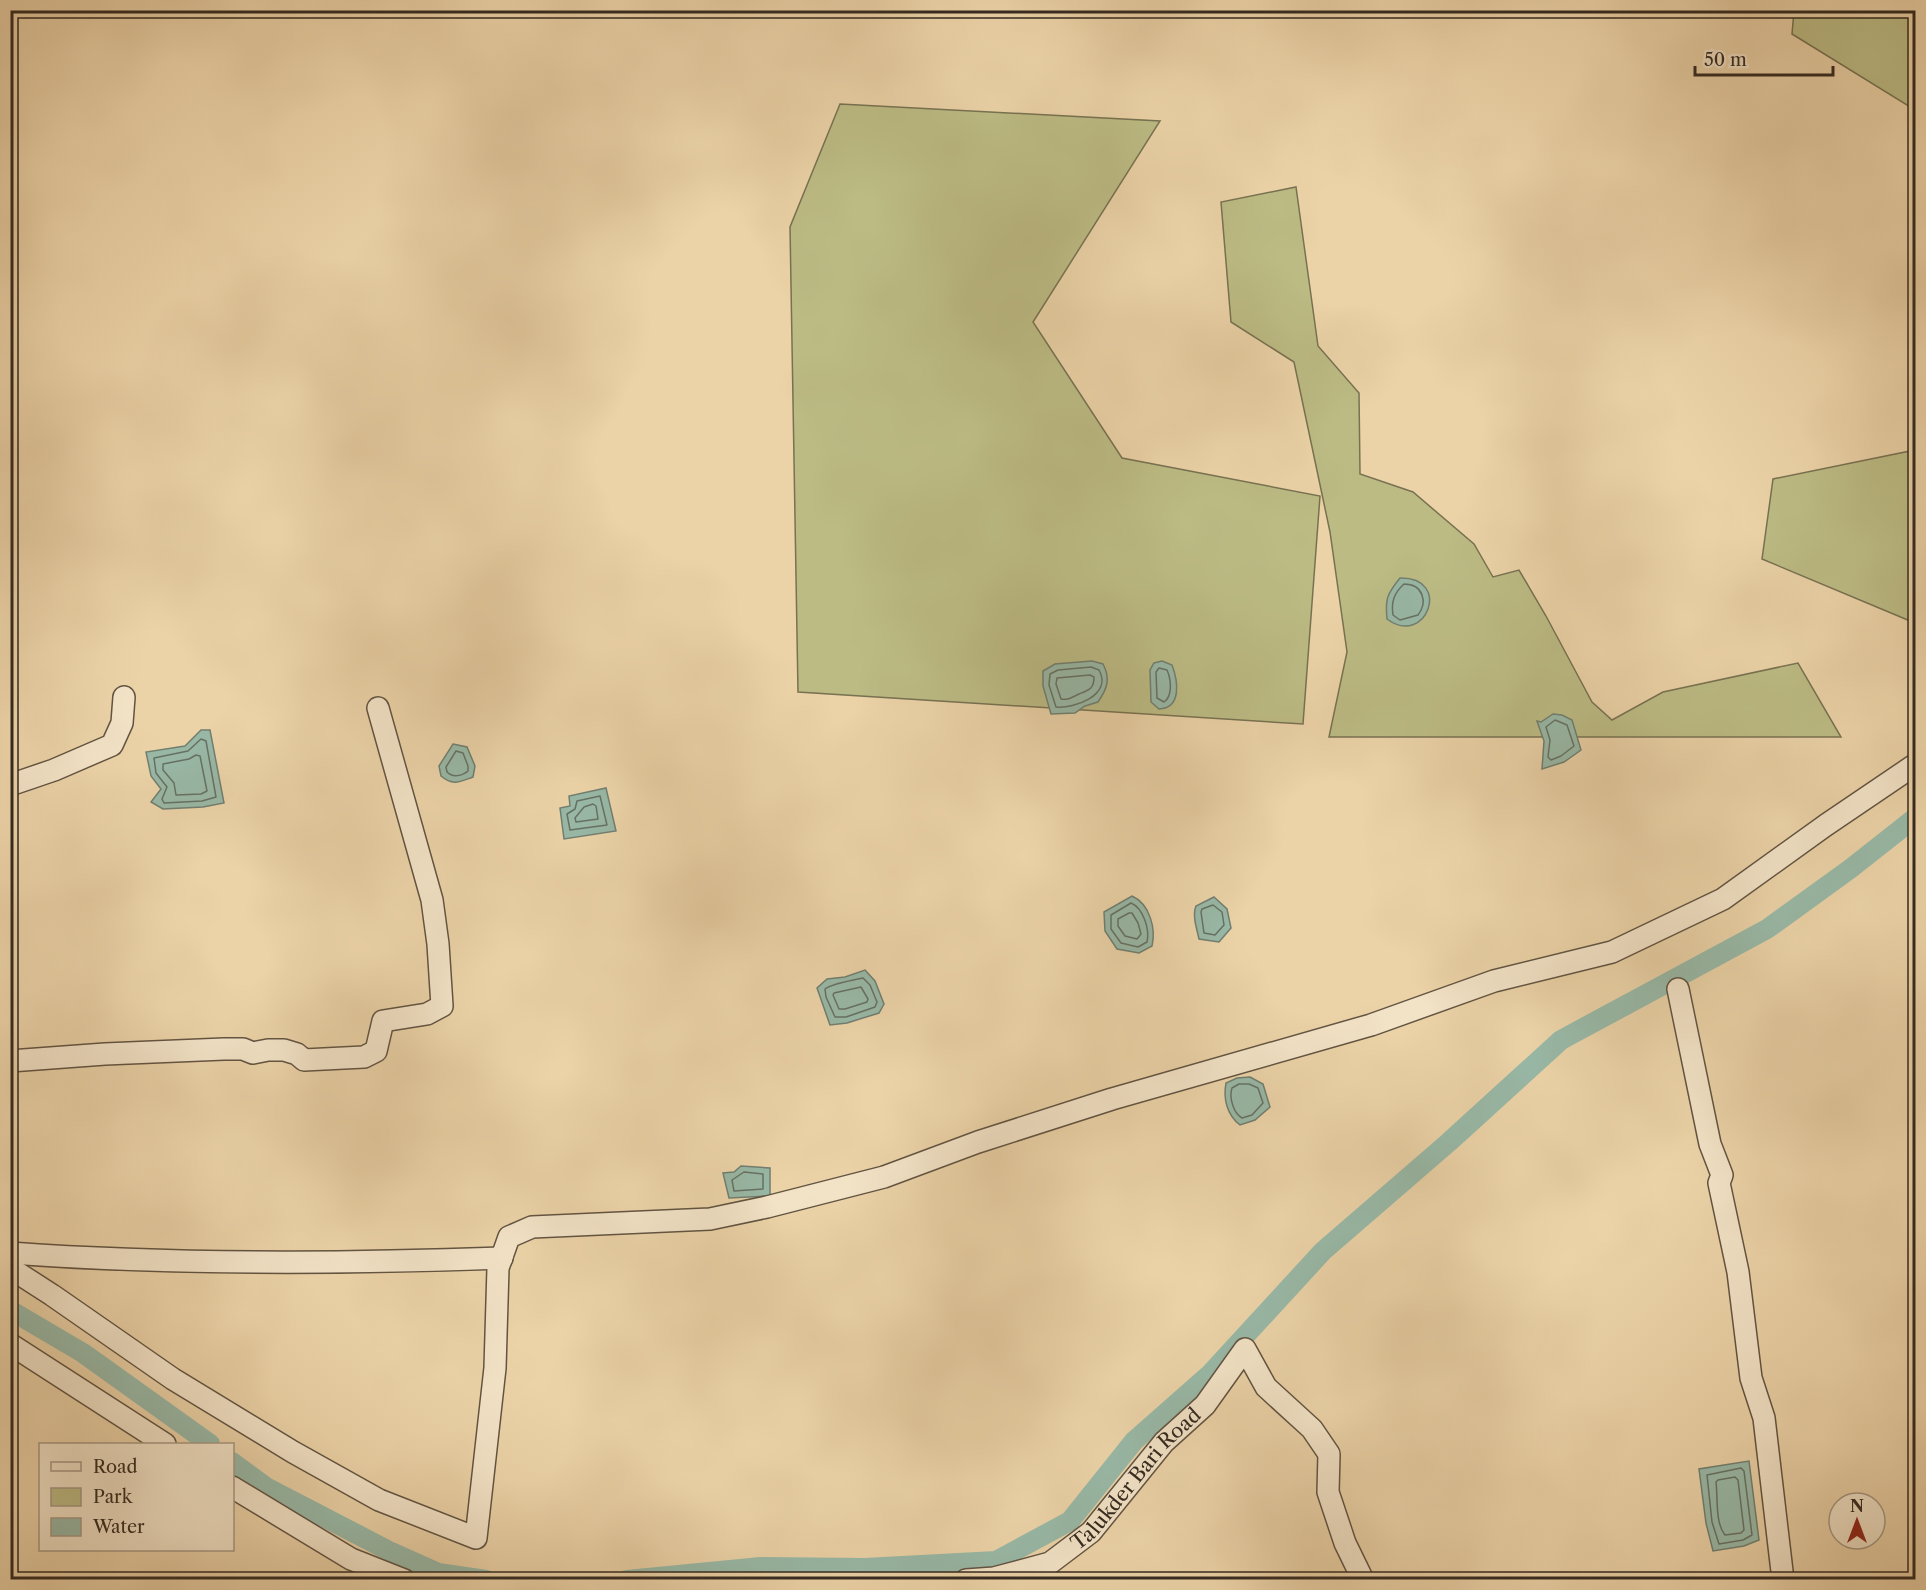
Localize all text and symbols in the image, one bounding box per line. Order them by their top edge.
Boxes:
scale bar [1695,39,1833,77]
text: 50 m [1704,49,1747,71]
street label: Talukder Bari Road [1066,1403,1206,1555]
legend [39,1443,234,1551]
text: Road [93,1456,138,1478]
text: Park [93,1486,134,1508]
north arrow [1827,1491,1887,1551]
text: N [1850,1496,1864,1516]
text: Water [92,1516,145,1538]

